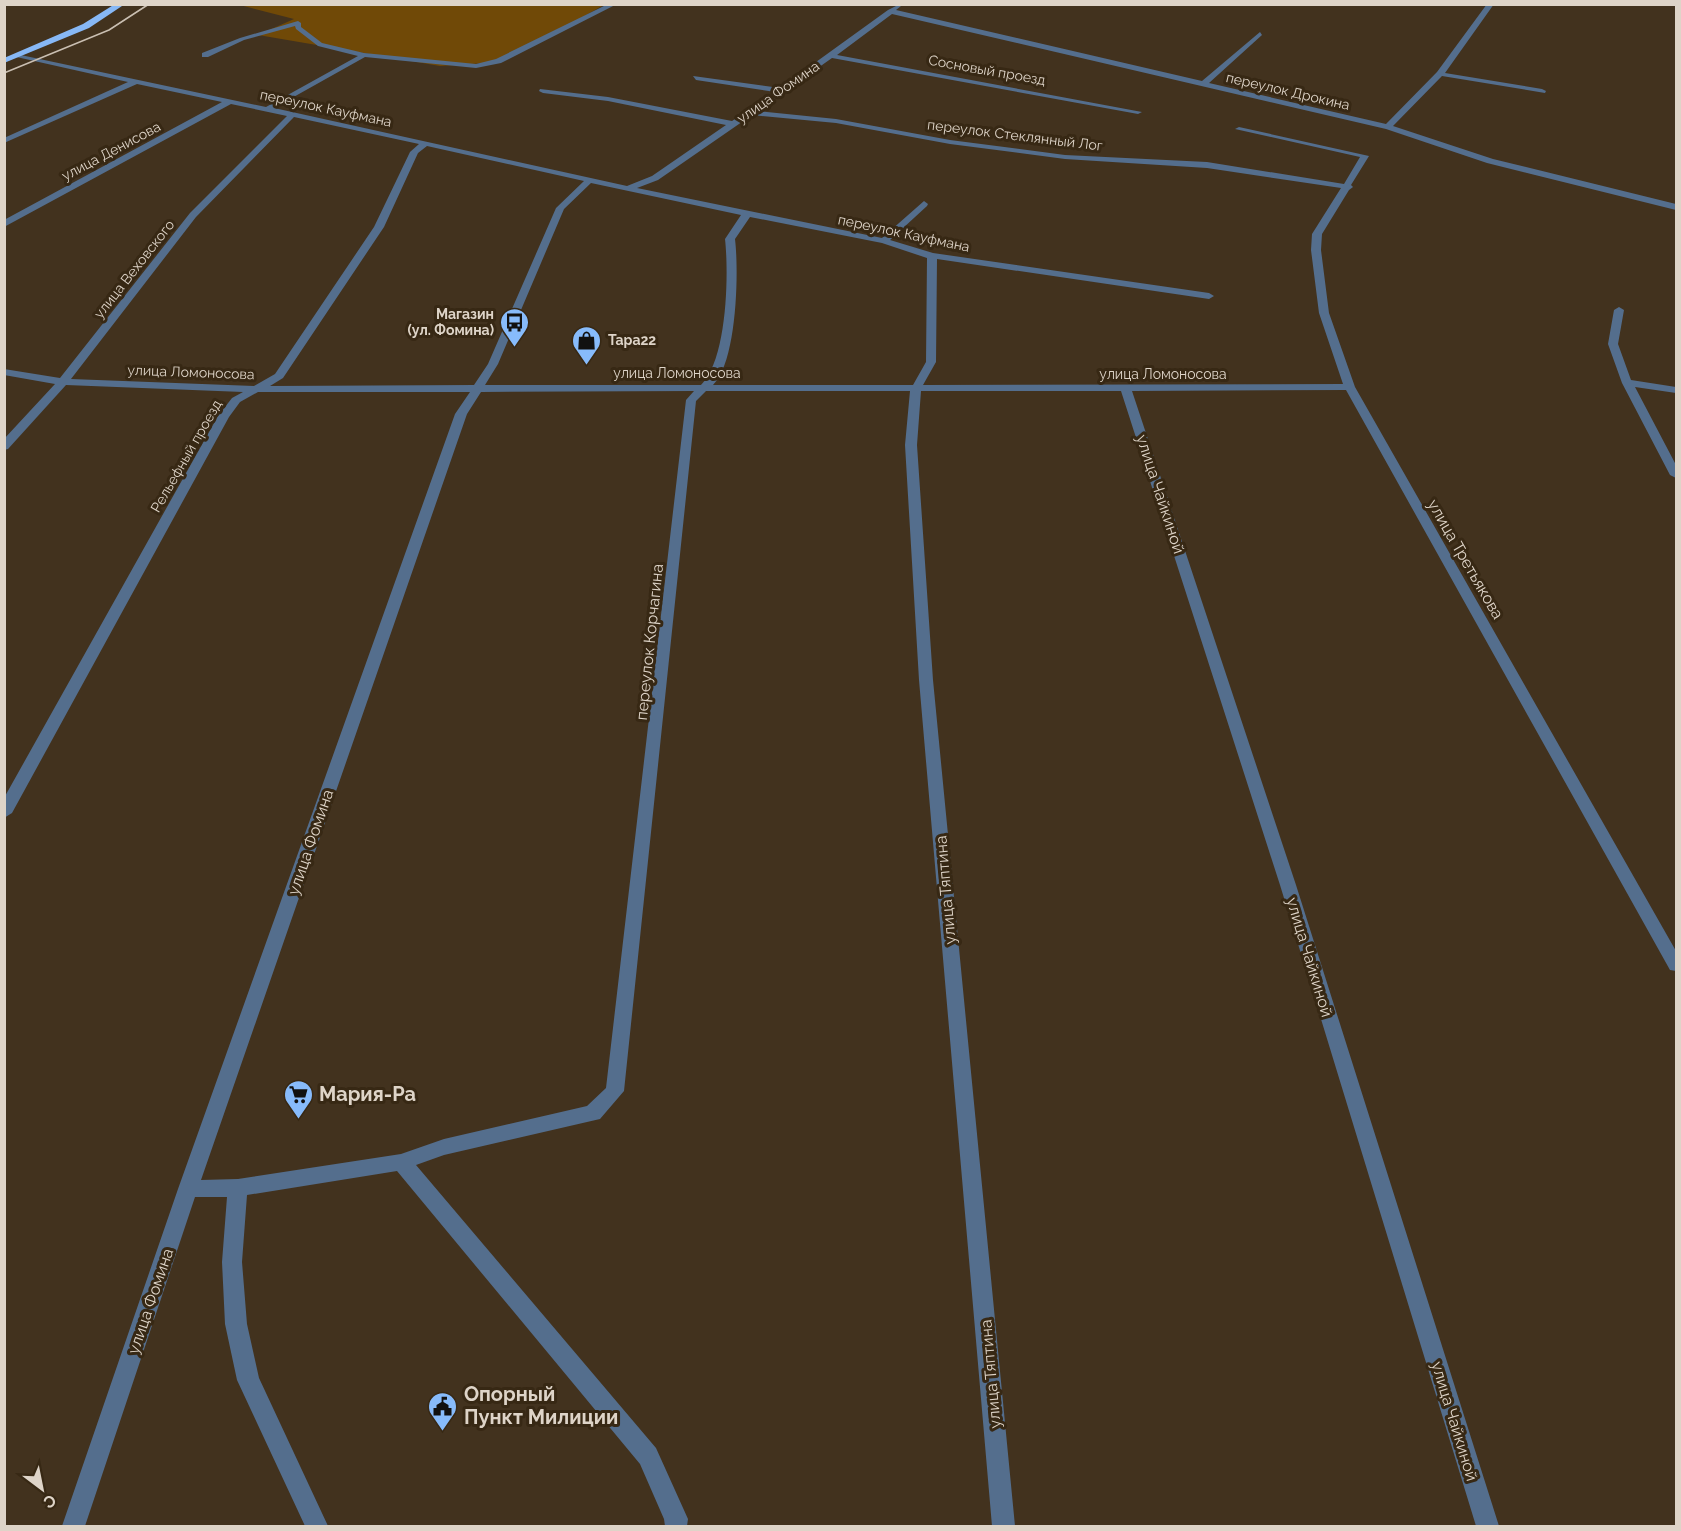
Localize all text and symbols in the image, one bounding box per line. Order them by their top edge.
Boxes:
street label: Сосновый проезд [927,52,1047,88]
street label: улица Фомина [734,58,822,126]
street label: переулок Дрокина [1225,69,1351,113]
street label: переулок Кауфмана [259,86,393,130]
street label: переулок Стеклянный Лог [926,116,1104,154]
street label: улица Денисова [59,118,163,184]
street label: переулок Кауфмана [837,211,971,255]
street label: улица Веховского [91,217,177,321]
place label: Магазин (ул. Фомина) [408,306,494,338]
bus stop icon: Магазин (ул. Фомина) [499,306,531,348]
shop icon: Тара22 [571,324,603,366]
place label: Тара22 [608,332,656,348]
street label: улица Ломоносова [127,362,255,382]
street label: улица Ломоносова [613,365,741,381]
street label: улица Ломоносова [1099,366,1227,382]
street label: Рельефный проезд [147,397,225,515]
street label: улица Чайкиной [1132,432,1189,556]
street label: улица Третьякова [1424,496,1508,622]
street label: переулок Корчагина [632,563,667,721]
street label: улица Фомина [283,787,337,898]
street label: улица Тяптина [931,835,960,945]
street label: улица Чайкиной [1282,895,1337,1019]
supermarket icon: Мария-Ра [282,1078,314,1120]
place label: Мария-Ра [319,1082,416,1106]
street label: улица Фомина [123,1246,177,1357]
street label: улица Тяптина [976,1319,1005,1429]
street label: улица Чайкиной [1427,1359,1482,1483]
place label: Опорный Пункт Милиции [464,1382,618,1429]
public building icon: Опорный Пункт Милиции [427,1390,459,1432]
north arrow [12,1459,72,1519]
text: С [40,1490,59,1512]

